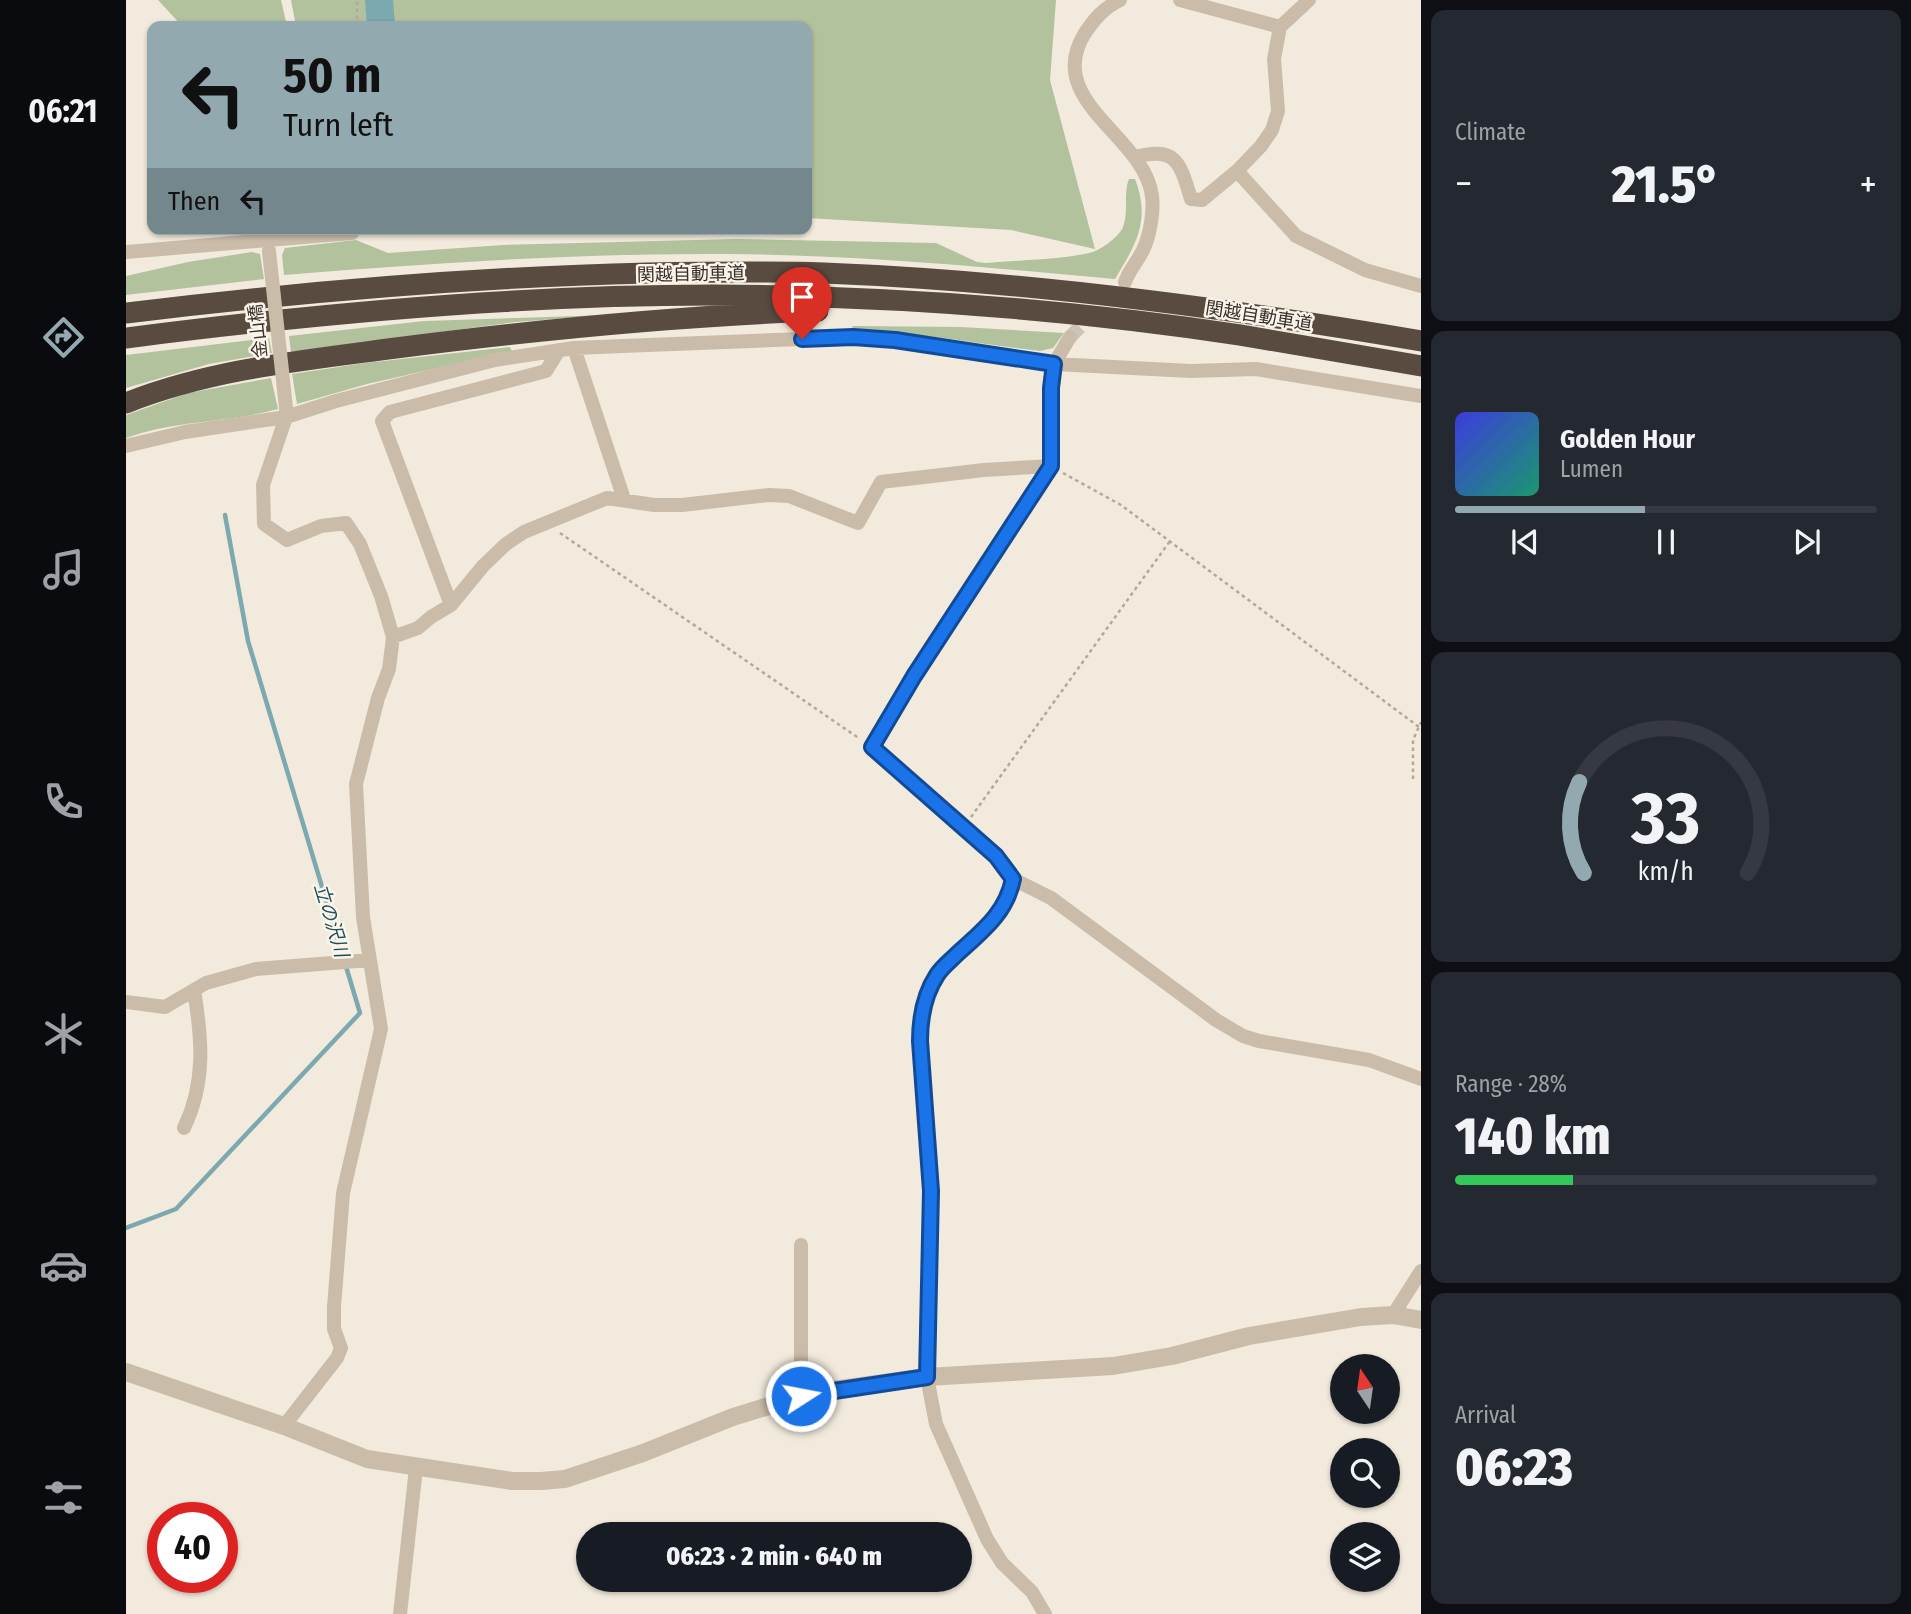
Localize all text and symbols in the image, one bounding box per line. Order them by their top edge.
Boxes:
text: 50 m [283,46,381,105]
icon: left [168,49,259,140]
text: 06:21 [28,92,98,130]
text: Turn left [283,106,393,144]
text: Climate [1455,118,1526,146]
text: 21.5° [1612,153,1720,216]
text: − [1455,161,1472,207]
text: + [1860,161,1877,207]
icon: left [234,182,272,220]
text: Then [168,186,220,217]
street label: 関越自動車道 [637,262,745,286]
pin [772,267,832,339]
icon: arrive [783,278,821,316]
street label: 関越自動車道 [1204,297,1314,335]
street label: 金山橋 [244,303,272,359]
icon: directions [39,313,88,362]
text: Golden Hour [1560,424,1695,455]
text: Lumen [1560,455,1623,483]
icon: previous [1506,523,1544,561]
icon: pause [1647,523,1685,561]
icon: next [1788,523,1826,561]
icon: music [39,545,88,594]
text: 33 [1631,775,1700,862]
icon: phone [39,777,88,826]
text: km/h [1638,857,1694,887]
water label: 立の沢川 [309,880,354,962]
icon: climate [39,1009,88,1058]
text: Range · 28% [1455,1070,1567,1098]
text: 140 km [1455,1105,1611,1168]
icon: car [39,1241,88,1290]
north arrow [1330,1354,1400,1424]
map controls [1330,1354,1400,1592]
position arrow [764,1359,838,1433]
text: Arrival [1455,1401,1516,1429]
text: 06:23 [1455,1436,1573,1499]
button: search [1330,1438,1400,1508]
icon: filters [39,1473,88,1522]
speed limit sign: 40 [147,1502,238,1593]
button: layers [1330,1522,1400,1592]
text: 06:23 · 2 min · 640 m [666,1541,882,1572]

